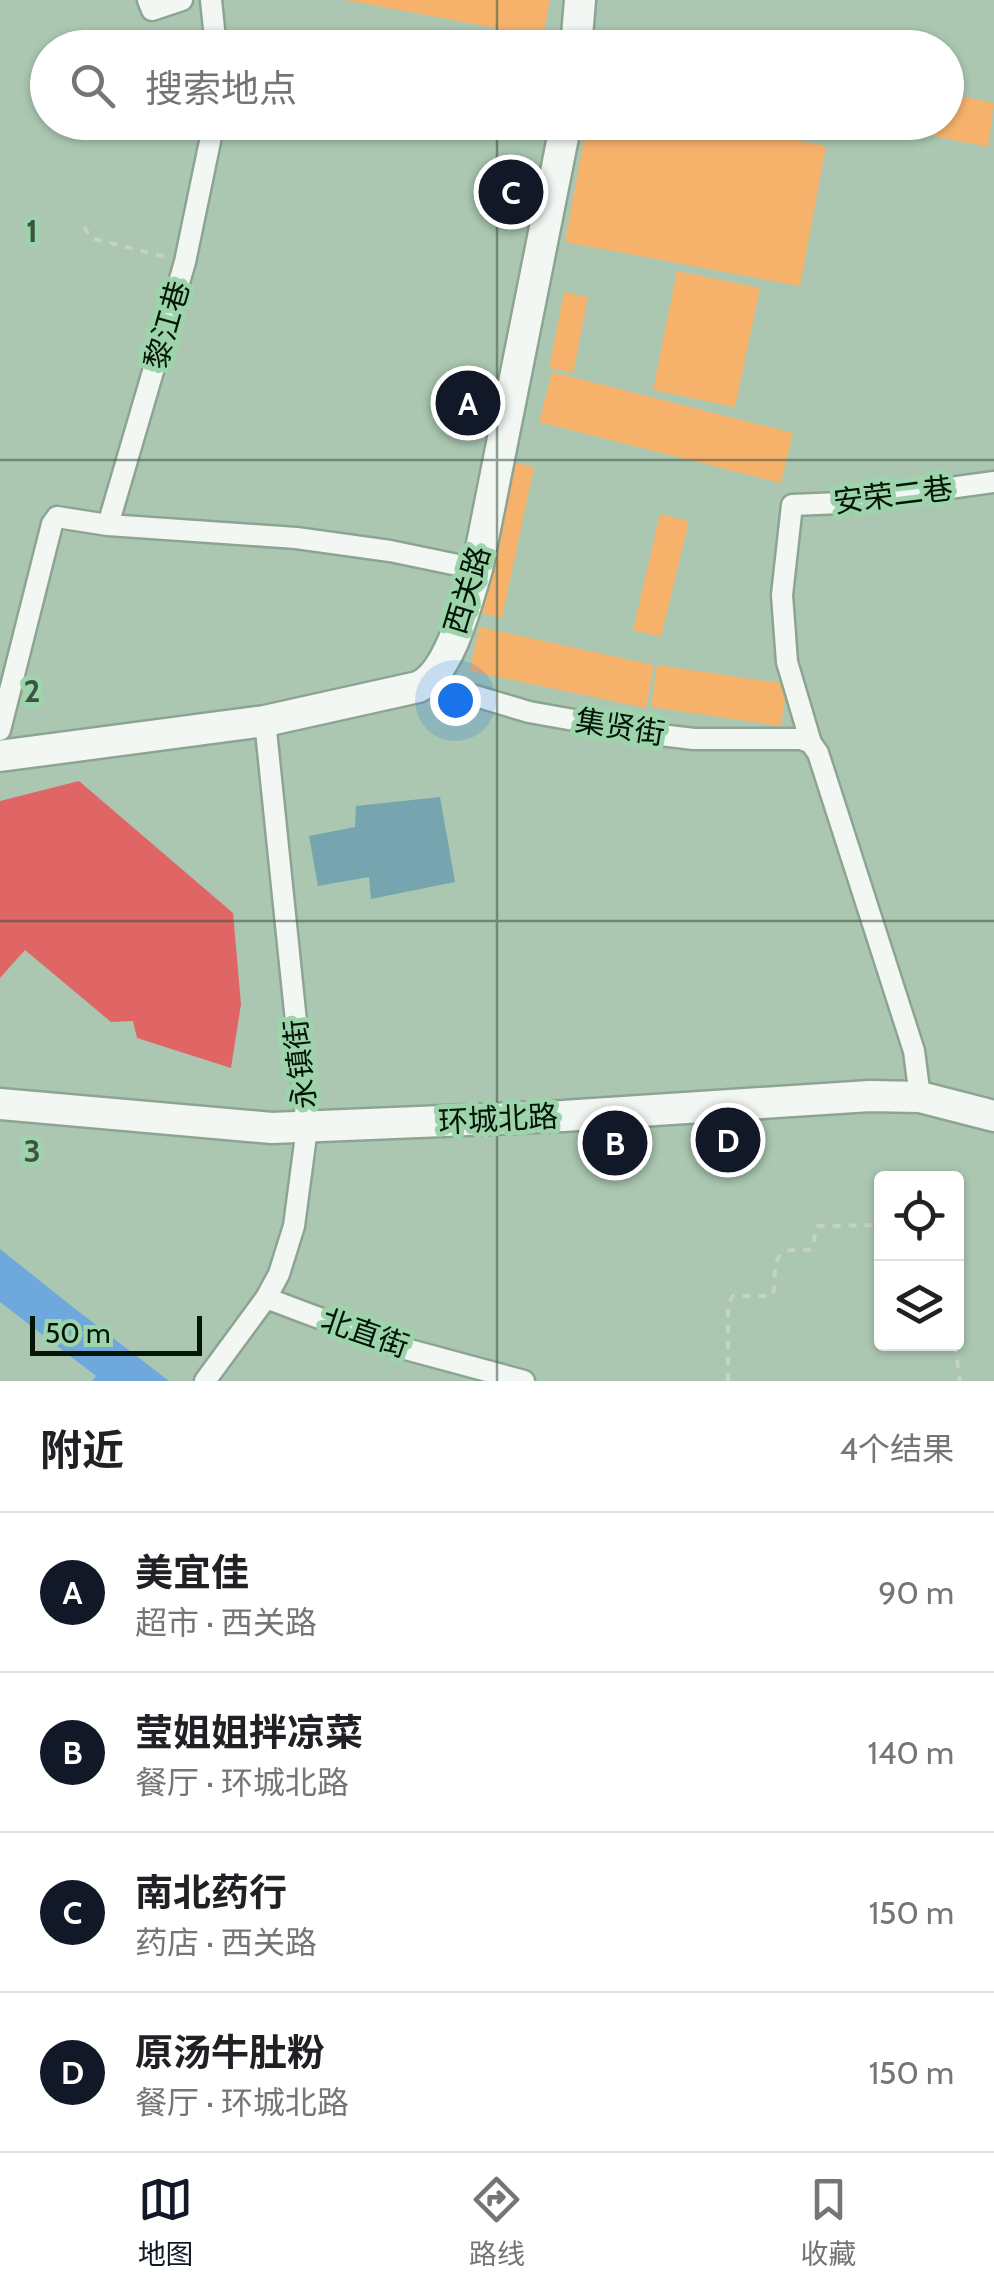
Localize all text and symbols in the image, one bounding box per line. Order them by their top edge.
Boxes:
search box [30,30,964,140]
icon: search [65,58,120,113]
text: 搜索地点 [145,65,297,112]
pin: C [478,154,544,230]
text: 1 [26,211,38,250]
street label: 黎江巷 [137,277,197,373]
pin: A [436,366,500,440]
street label: 安荣二巷 [831,469,955,521]
street label: 西关路 [436,542,498,638]
text: 2 [24,671,40,710]
your location [430,675,481,726]
street label: 集贤街 [573,702,667,752]
street label: 永镇街 [277,1017,323,1111]
street label: 环城北路 [437,1097,559,1141]
pin: D [696,1102,760,1178]
pin: B [582,1106,648,1180]
text: 3 [23,1131,41,1170]
map controls [874,1171,964,1351]
button: locate [874,1171,964,1261]
button: layers [874,1261,964,1351]
street label: 北直街 [316,1301,414,1365]
scale bar [30,1311,202,1356]
text: 50 m [45,1316,111,1350]
text: 附近 [40,1424,124,1476]
text: 4个结果 [840,1429,954,1468]
text: 美宜佳 [135,1549,249,1596]
text: A [62,1573,83,1612]
text: 90 m [878,1573,954,1612]
text: 超市 · 西关路 [135,1603,317,1642]
text: 莹姐姐拌凉菜 [135,1709,363,1756]
text: B [62,1733,83,1772]
text: 140 m [867,1733,954,1772]
text: 餐厅 · 环城北路 [135,1763,349,1802]
text: 南北药行 [135,1869,287,1916]
text: C [63,1893,82,1932]
text: 150 m [869,1893,954,1932]
text: 药店 · 西关路 [135,1923,317,1962]
text: 原汤牛肚粉 [135,2029,325,2076]
text: D [61,2053,84,2092]
text: 150 m [869,2053,954,2092]
text: 餐厅 · 环城北路 [135,2083,349,2122]
tab: 地图 [138,2172,194,2272]
tab: 路线 [469,2172,525,2272]
tab: 收藏 [800,2172,856,2272]

